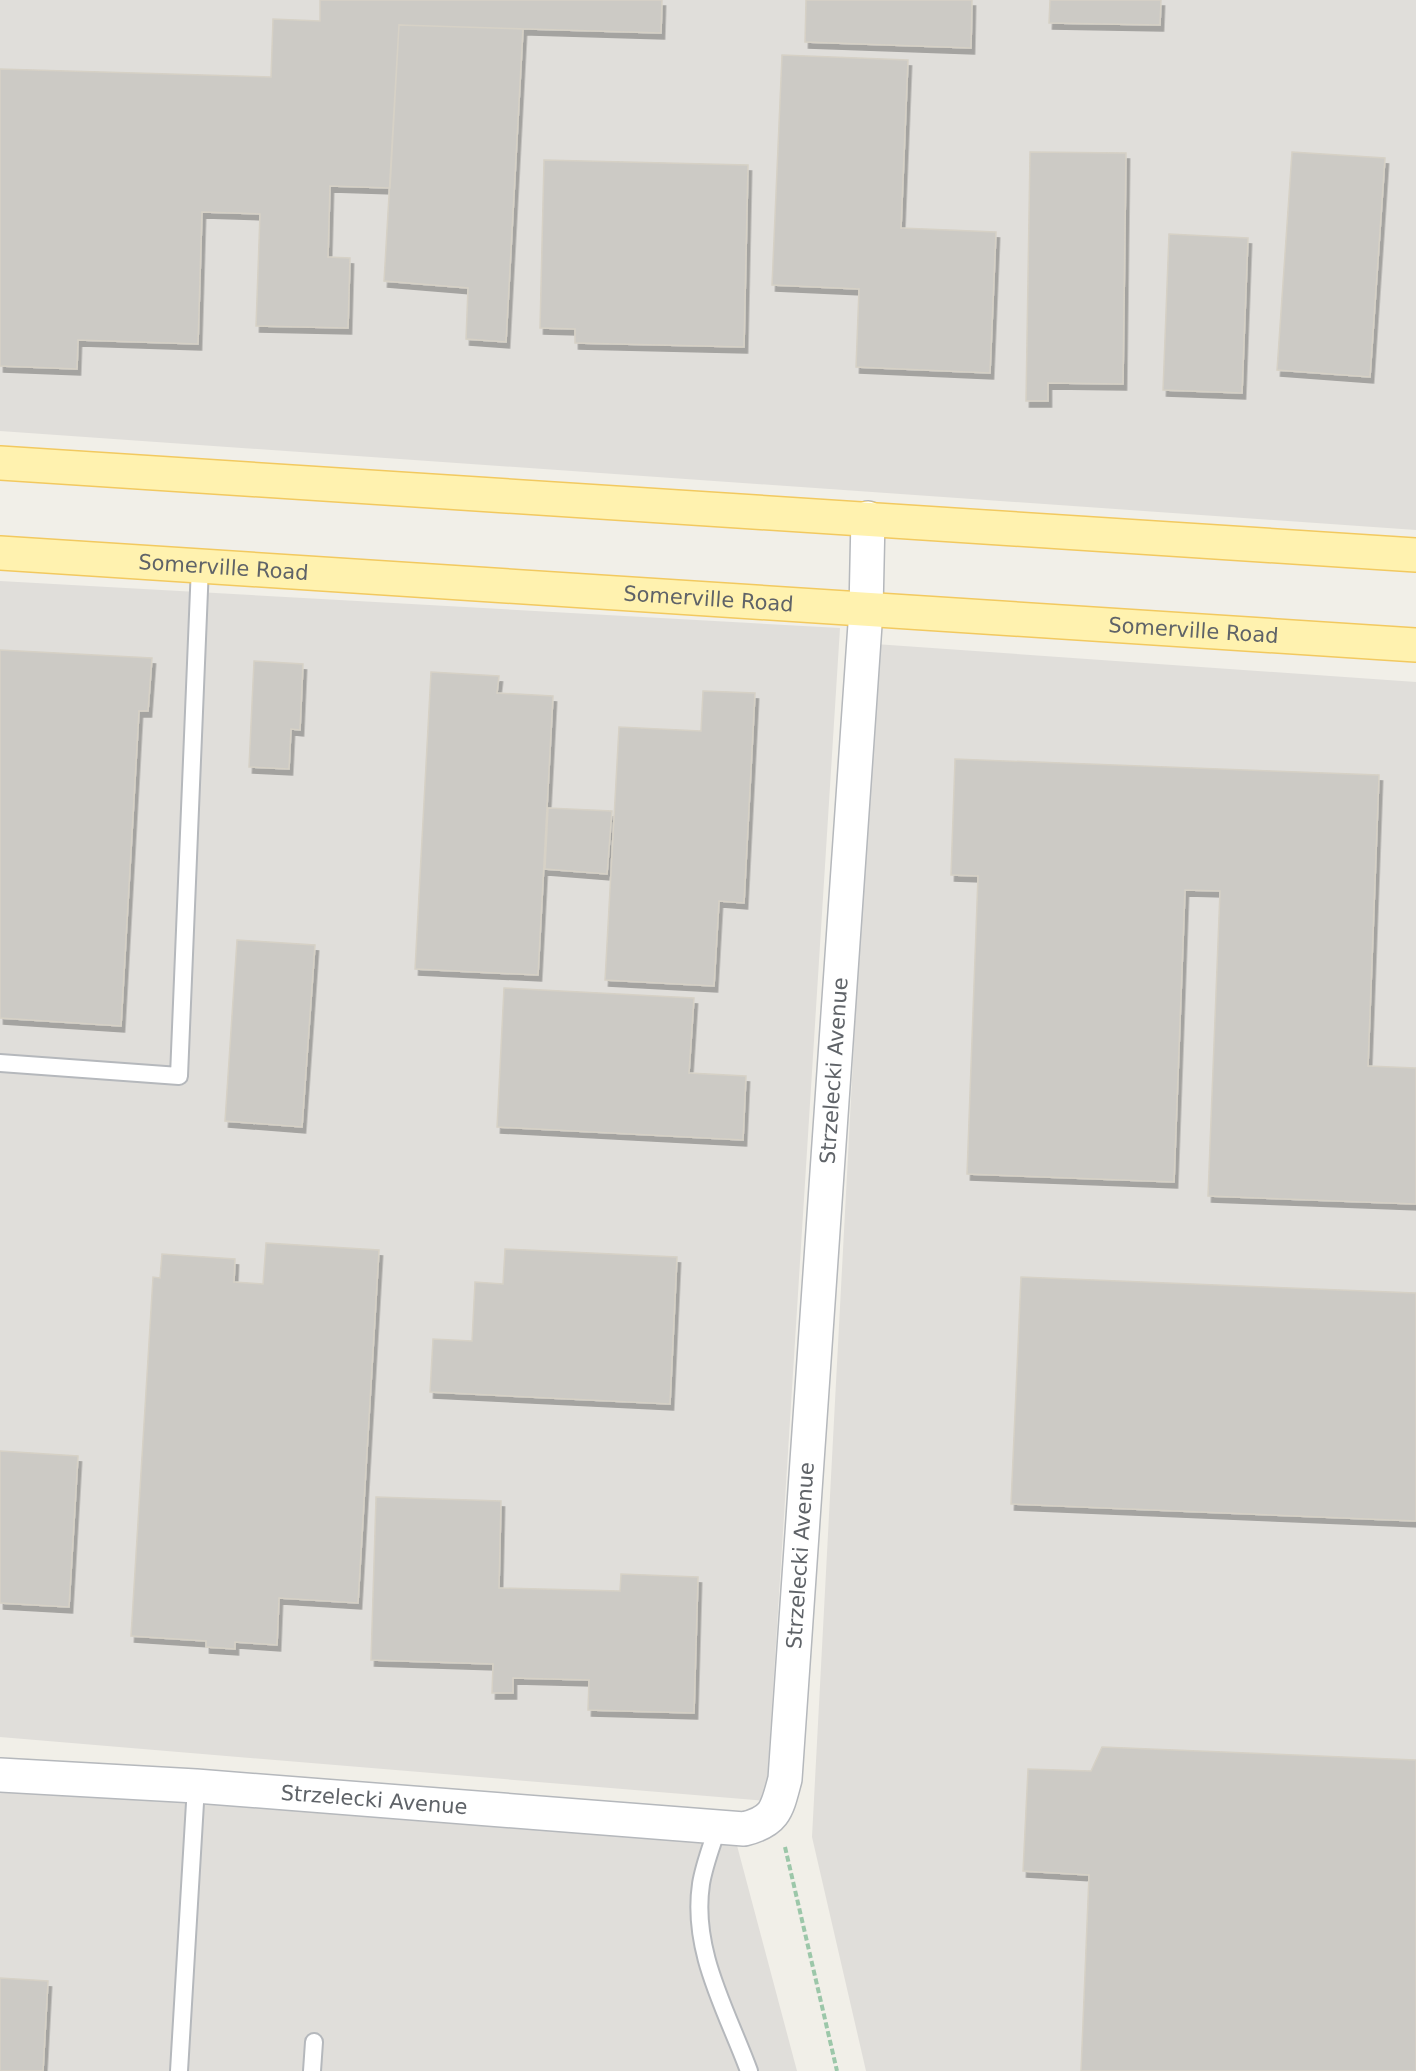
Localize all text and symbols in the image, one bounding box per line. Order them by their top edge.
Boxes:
street label: Somerville Road [138,550,309,585]
street label: Somerville Road [623,582,794,617]
street label: Somerville Road [1108,613,1279,648]
street label: Strzelecki Avenue [816,976,853,1165]
street label: Strzelecki Avenue [782,1461,819,1650]
street label: Strzelecki Avenue [280,1781,468,1819]

